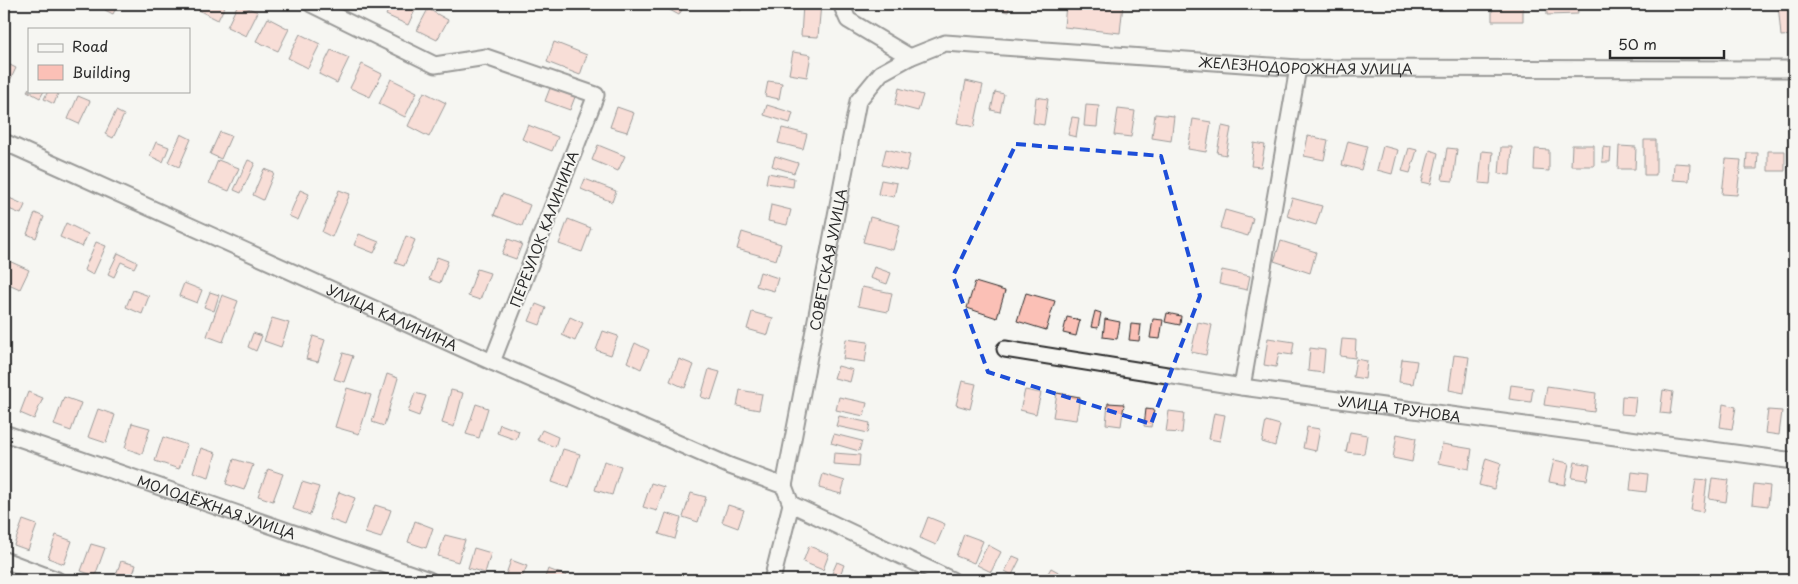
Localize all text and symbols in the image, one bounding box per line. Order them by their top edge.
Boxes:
legend [28,28,190,92]
scale bar [1610,28,1724,60]
text: 50 m [1618,32,1657,55]
text: Road [72,34,108,57]
street label: ЖЕЛЕЗНОДОРОЖНАЯ УЛИЦА [1198,51,1413,79]
text: Building [72,60,131,83]
street label: ПЕРЕУЛОК КАЛИНИНА [504,147,584,310]
street label: СОВЕТСКАЯ УЛИЦА [804,186,852,332]
street label: УЛИЦА КАЛИНИНА [324,279,461,356]
street label: УЛИЦА ТРУНОВА [1337,390,1462,427]
street label: МОЛОДЁЖНАЯ УЛИЦА [135,469,299,544]

